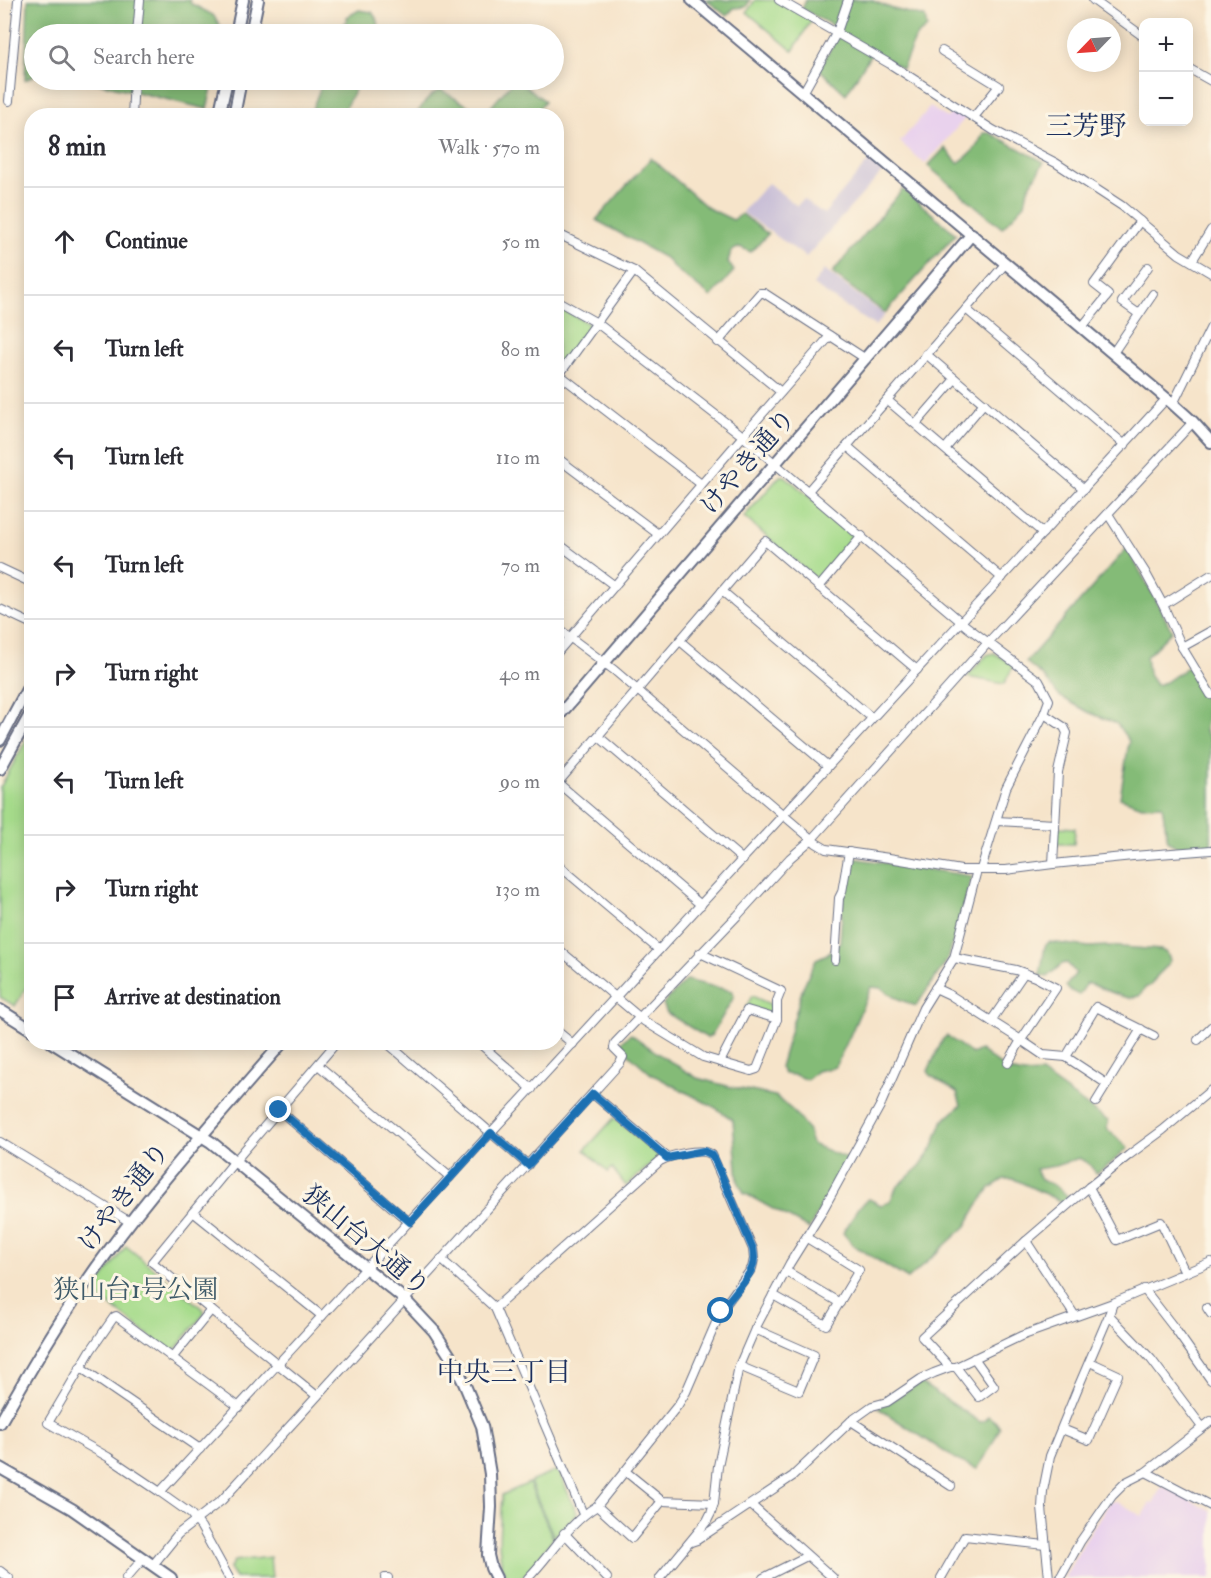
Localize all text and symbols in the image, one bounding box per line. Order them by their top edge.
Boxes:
north arrow [1067,18,1121,72]
map controls [1139,18,1193,126]
button: + [1139,18,1193,72]
search box [24,24,564,90]
icon: search [45,41,78,74]
text: Search here [93,43,195,71]
button: − [1139,72,1193,126]
district label: 三芳野 [1046,110,1127,143]
text: 8 min [48,131,106,163]
text: Walk · 570 m [438,135,540,160]
icon: ahead [48,225,81,258]
text: Continue [105,227,188,255]
text: 50 m [501,229,540,254]
icon: left [48,333,81,366]
text: Turn left [105,335,184,363]
text: 80 m [501,337,540,362]
street label: けやき通り [693,402,803,522]
icon: left [48,441,81,474]
text: Turn left [105,443,184,471]
text: 110 m [496,445,540,470]
icon: left [48,549,81,582]
text: Turn left [105,551,184,579]
text: 70 m [501,553,540,578]
icon: right [48,657,81,690]
text: Turn right [105,659,198,687]
text: 40 m [499,661,540,686]
icon: left [48,765,81,798]
text: Turn left [105,767,184,795]
text: 90 m [500,769,540,794]
icon: right [48,873,81,906]
text: Turn right [105,875,198,903]
text: 130 m [495,877,540,902]
icon: arrive [48,981,81,1014]
text: Arrive at destination [105,983,281,1011]
route end [265,1096,291,1122]
street label: けやき通り [71,1136,177,1258]
street label: 狭山台大通り [296,1179,436,1303]
park label: 狭山台1号公園 [53,1274,219,1306]
route start [707,1297,733,1323]
district label: 中央三丁目 [437,1356,572,1389]

